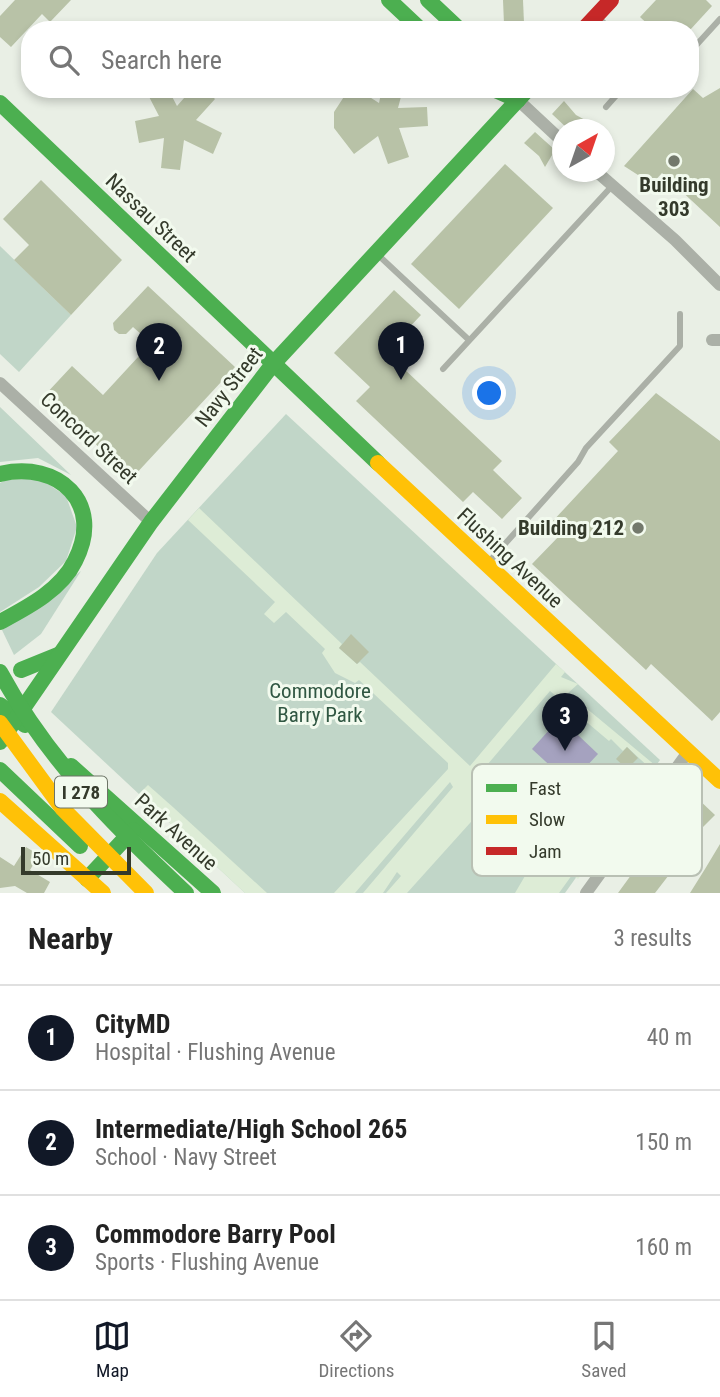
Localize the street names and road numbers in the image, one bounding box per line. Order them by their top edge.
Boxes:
street label: Nassau Street [101,169,201,267]
street label: Navy Street [190,342,268,432]
street label: Concord Street [36,387,142,489]
street label: Flushing Avenue [452,503,568,613]
road number: I 278 [55,776,107,807]
street label: Park Avenue [130,789,222,875]

